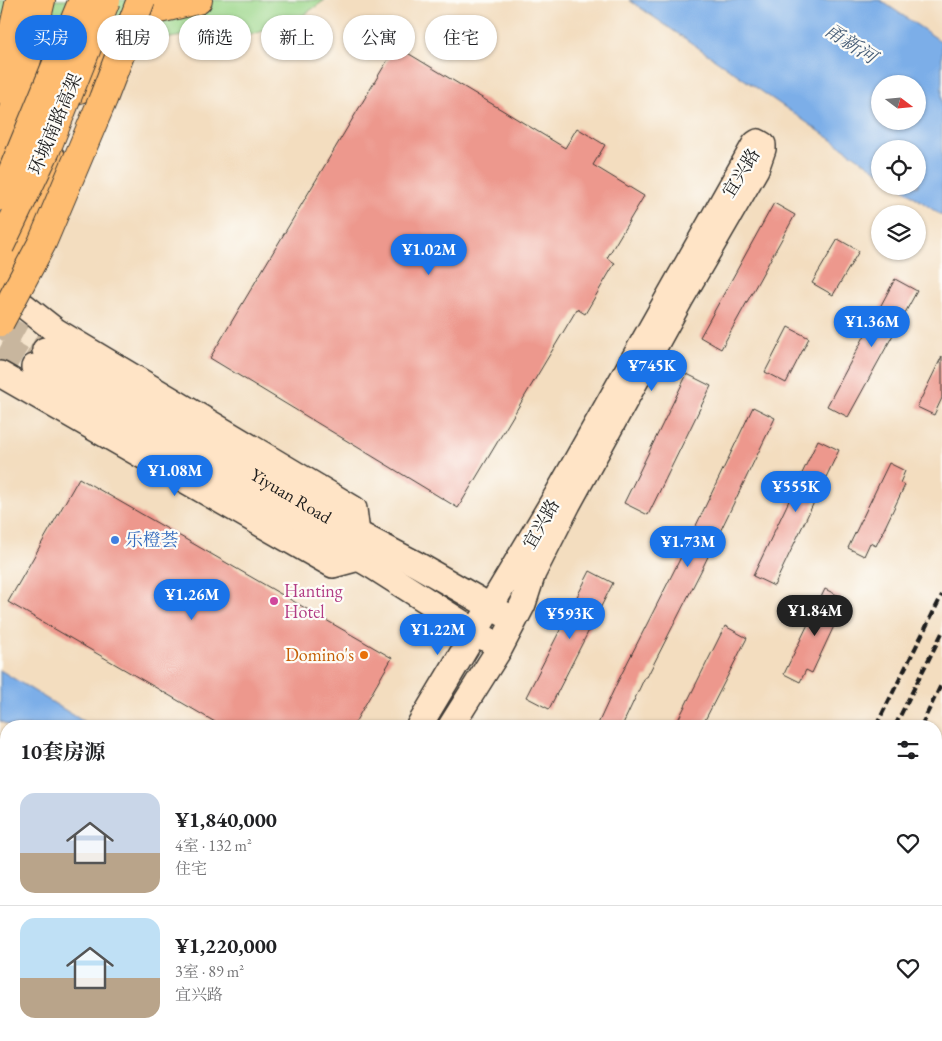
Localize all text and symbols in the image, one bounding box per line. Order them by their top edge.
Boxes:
chip: 买房 [15,15,87,60]
chip: 租房 [97,15,169,60]
chip: 筛选 [179,15,251,60]
chip: 新上 [261,15,333,60]
chip: 公寓 [343,15,415,60]
chip: 住宅 [425,15,497,60]
water label: 甬新河 [820,17,884,71]
street label: 环城南路高架 [23,70,86,178]
north arrow [871,75,926,130]
map controls [871,75,926,260]
button: locate [871,140,926,195]
street label: 宜兴路 [717,144,765,202]
button: layers [871,205,926,260]
pin: ¥1.02M [388,234,470,276]
text: ¥1.02M [402,239,456,260]
pin: ¥1.36M [831,306,913,348]
text: ¥1.36M [845,311,899,332]
pin: ¥745K [617,350,687,392]
text: ¥745K [628,355,676,376]
pin: ¥1.08M [134,454,216,497]
text: ¥1.08M [148,460,202,481]
street label: Yiyuan Road [247,463,337,529]
pin: ¥555K [761,470,831,513]
text: ¥555K [772,476,820,497]
street label: 宜兴路 [517,495,564,553]
pin: ¥1.73M [647,526,729,568]
place label: 乐橙荟 [125,528,179,551]
text: ¥1.73M [661,531,715,552]
marker: 乐橙荟 [109,534,121,546]
pin: ¥1.26M [151,578,233,621]
place label: Hanting Hotel [284,579,343,623]
text: ¥1.26M [165,584,219,605]
pin: ¥1.84M [774,594,856,637]
marker: Hanting Hotel [268,595,280,607]
pin: ¥593K [535,598,605,640]
text: ¥1.84M [788,600,842,621]
text: ¥593K [546,603,594,624]
pin: ¥1.22M [397,614,479,656]
text: ¥1.22M [411,619,465,640]
place label: Domino's [285,643,354,666]
marker: Domino's [358,649,370,661]
icon: filters [894,736,922,764]
text: 10套房源 [20,738,105,765]
text: ¥1,840,000 [175,806,277,833]
icon: home [60,813,120,873]
icon: heart [894,829,922,857]
text: 4室 · 132 m² [175,835,252,856]
text: 住宅 [175,858,207,879]
text: ¥1,220,000 [175,932,277,959]
icon: home [60,938,120,998]
icon: heart [894,954,922,982]
text: 3室 · 89 m² [175,961,244,982]
text: 宜兴路 [175,984,223,1005]

